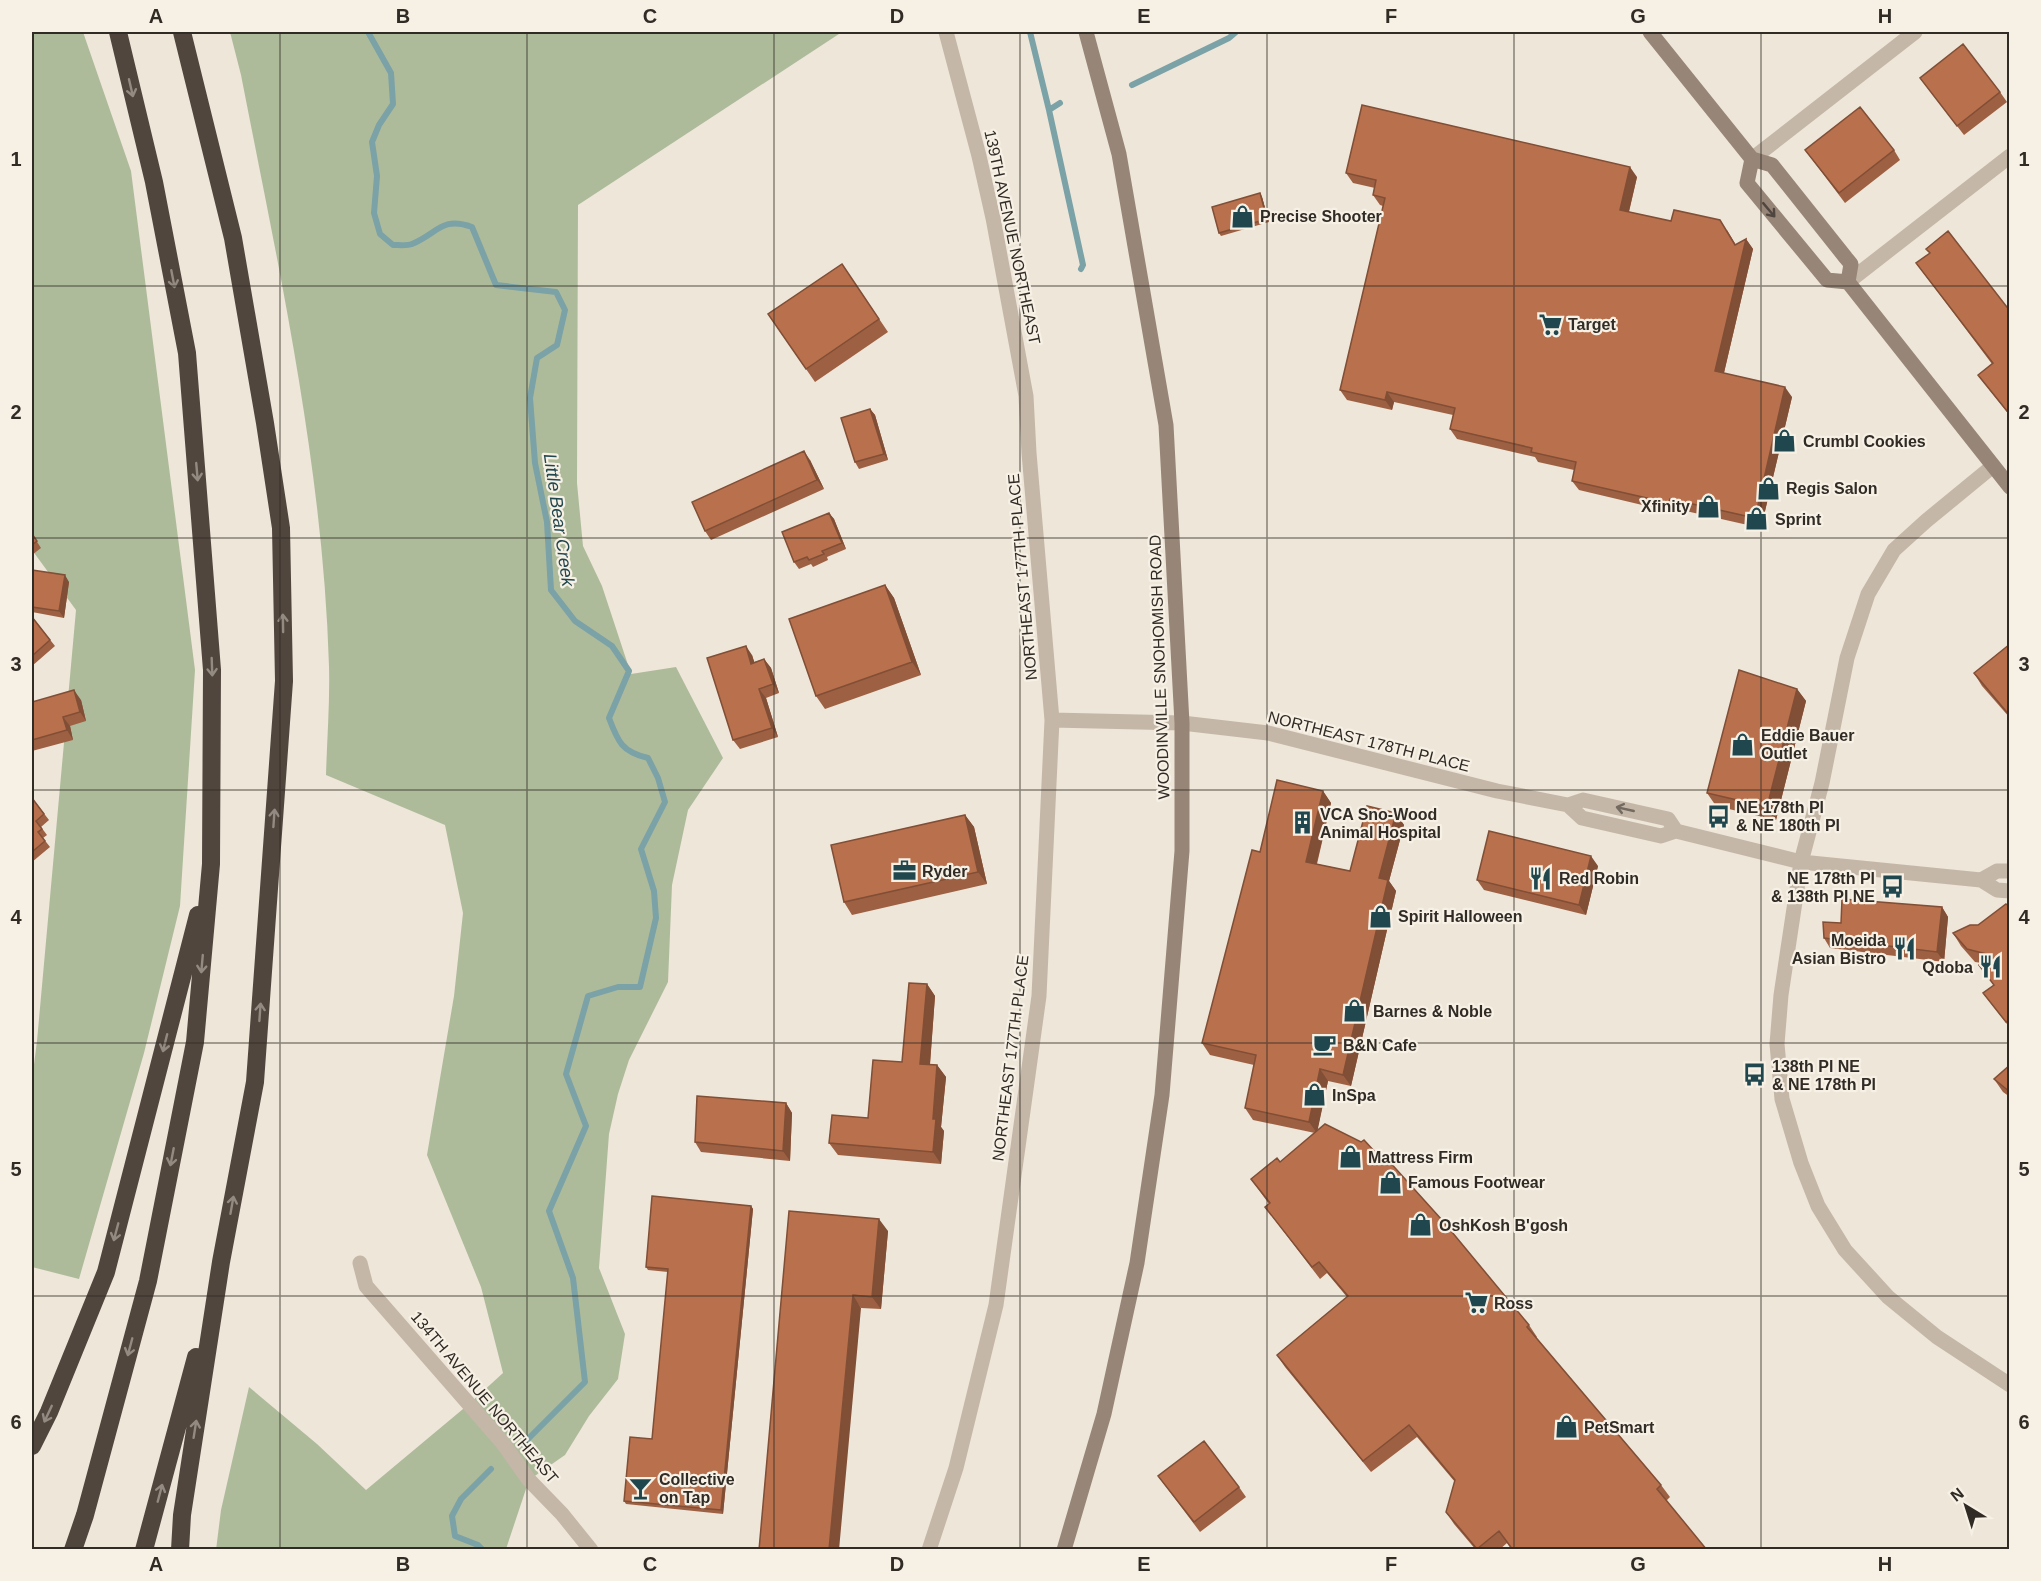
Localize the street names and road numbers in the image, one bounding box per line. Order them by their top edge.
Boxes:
street label: 139TH AVENUE NORTHEAST [981,128,1044,346]
street label: NORTHEAST 177TH PLACE [1005,473,1040,681]
street label: WOODINVILLE SNOHOMISH ROAD [1146,534,1173,800]
street label: NORTHEAST 178TH PLACE [1266,708,1472,775]
street label: NORTHEAST 177TH PLACE [989,954,1032,1162]
street label: 134TH AVENUE NORTHEAST [408,1308,562,1487]

